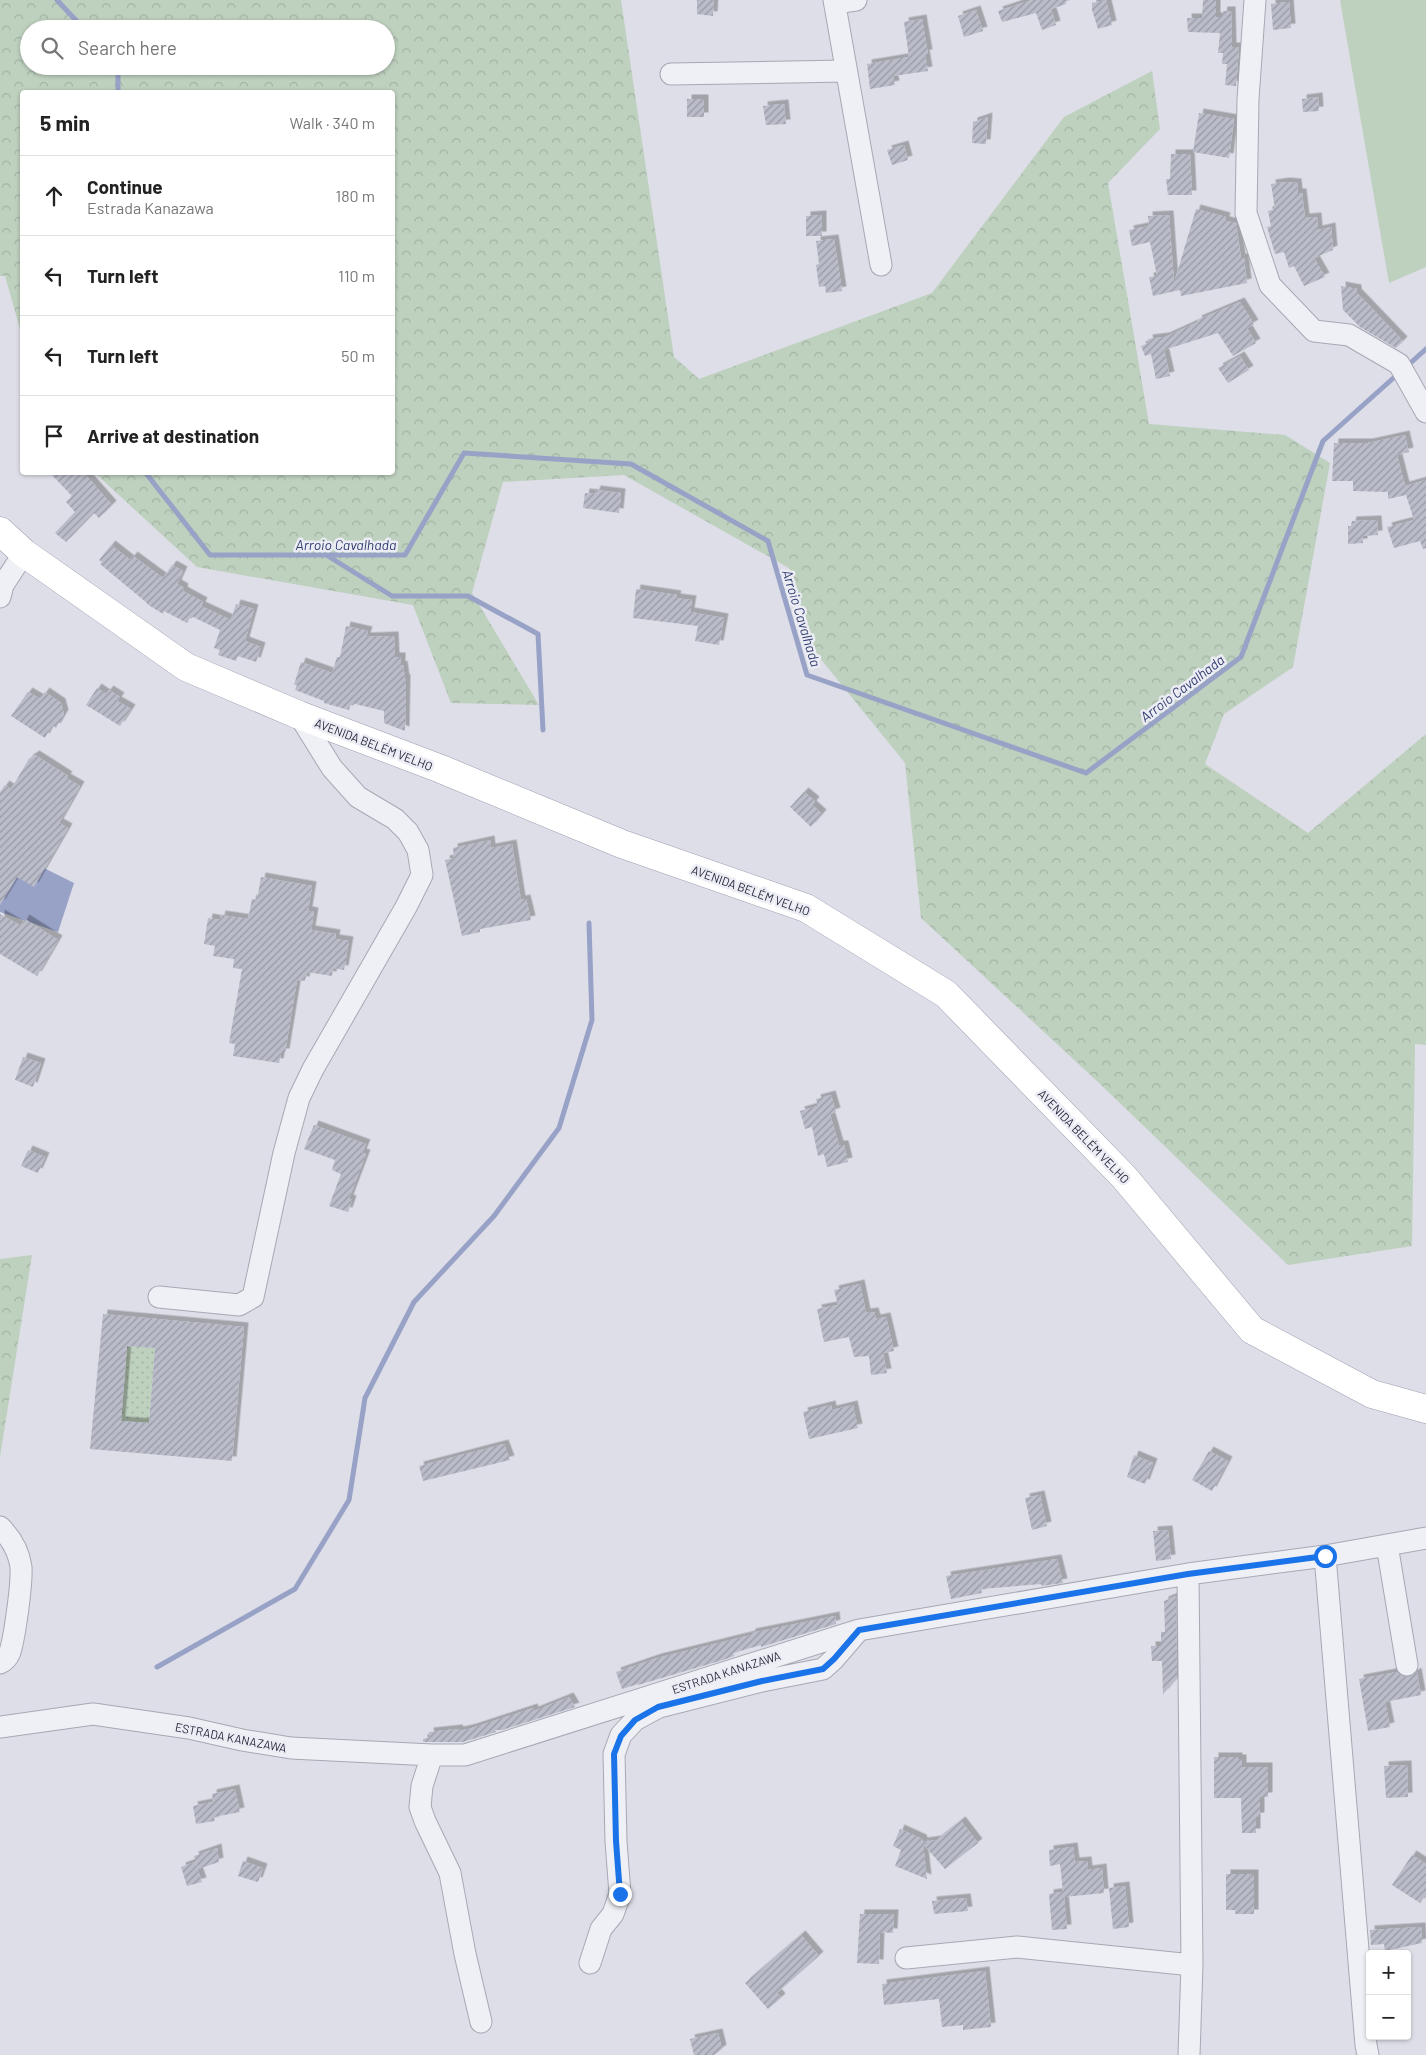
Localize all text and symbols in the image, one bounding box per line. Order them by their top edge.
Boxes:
search box [20,20,395,75]
icon: search [38,34,66,62]
text: Search here [78,36,177,59]
text: 5 min [40,110,90,135]
text: Walk · 340 m [290,113,375,132]
text: Continue [87,175,163,198]
icon: ahead [40,182,68,210]
text: 180 m [336,186,375,205]
text: Estrada Kanazawa [87,198,214,217]
icon: left [40,262,68,290]
text: Turn left [87,264,158,287]
text: 110 m [338,266,375,285]
icon: left [40,342,68,370]
text: Turn left [87,344,158,367]
text: 50 m [341,346,375,365]
icon: arrive [40,422,68,450]
text: Arrive at destination [87,424,259,447]
water label: Arroio Cavalhada [296,536,396,553]
water label: Arroio Cavalhada [779,567,825,669]
water label: Arroio Cavalhada [1137,651,1227,725]
street label: AVENIDA BELÉM VELHO [313,715,435,773]
street label: AVENIDA BELÉM VELHO [690,862,812,918]
street label: AVENIDA BELÉM VELHO [1036,1086,1132,1186]
route start [1314,1545,1337,1568]
street label: ESTRADA KANAZAWA [670,1648,782,1696]
street label: ESTRADA KANAZAWA [174,1719,288,1755]
route end [609,1883,632,1906]
map controls [1366,1950,1411,2040]
button: + [1366,1950,1411,1995]
button: − [1366,1995,1411,2040]

